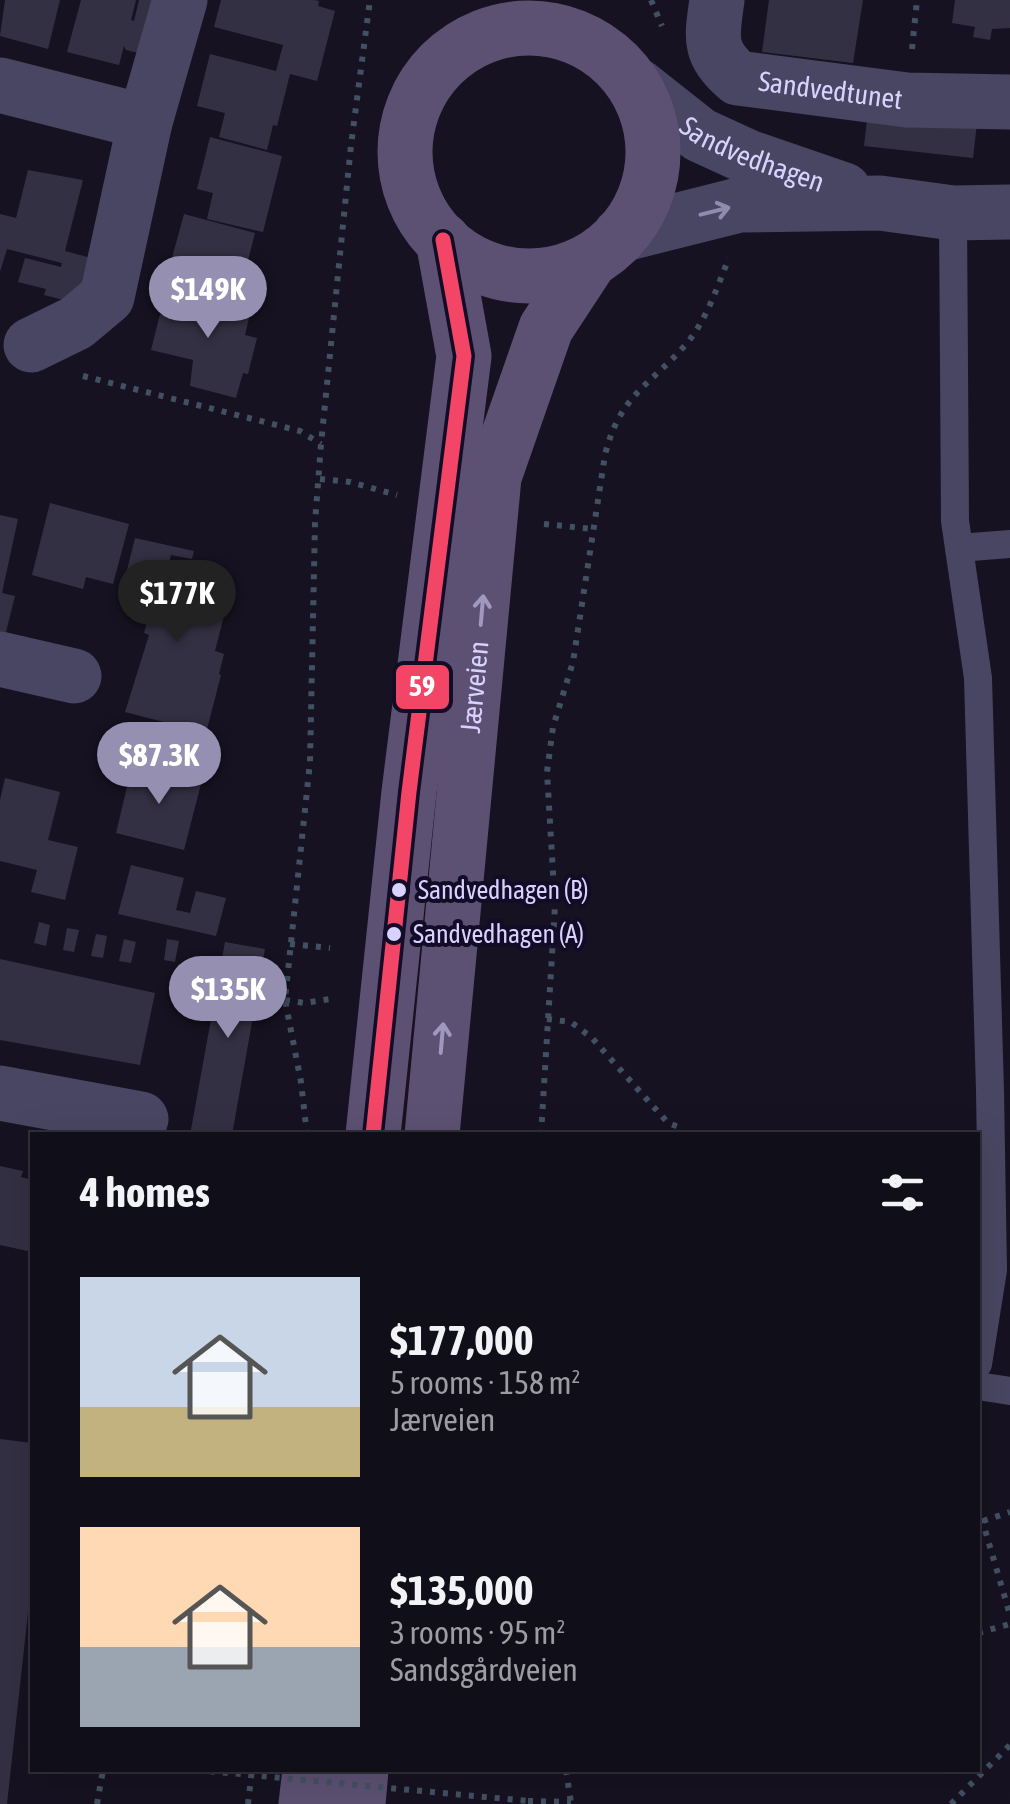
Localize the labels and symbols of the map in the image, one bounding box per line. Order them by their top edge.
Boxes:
street label: Sandvedtunet [757,65,904,115]
street label: Sandvedhagen [674,110,829,198]
one-way arrow [698,201,730,219]
pin: $149K [138,256,278,341]
pin: $177K [107,560,247,645]
one-way arrow [472,594,491,626]
street label: Jærveien [454,640,494,734]
line badge: 59 [394,663,451,711]
text: 59 [409,670,435,702]
pin: $87.3K [78,722,240,807]
place label: Sandvedhagen (B) [418,875,589,905]
marker: Sandvedhagen (B) [389,880,409,900]
place label: Sandvedhagen (A) [413,919,584,949]
marker: Sandvedhagen (A) [384,924,404,944]
pin: $135K [158,956,298,1041]
one-way arrow [433,1022,452,1055]

